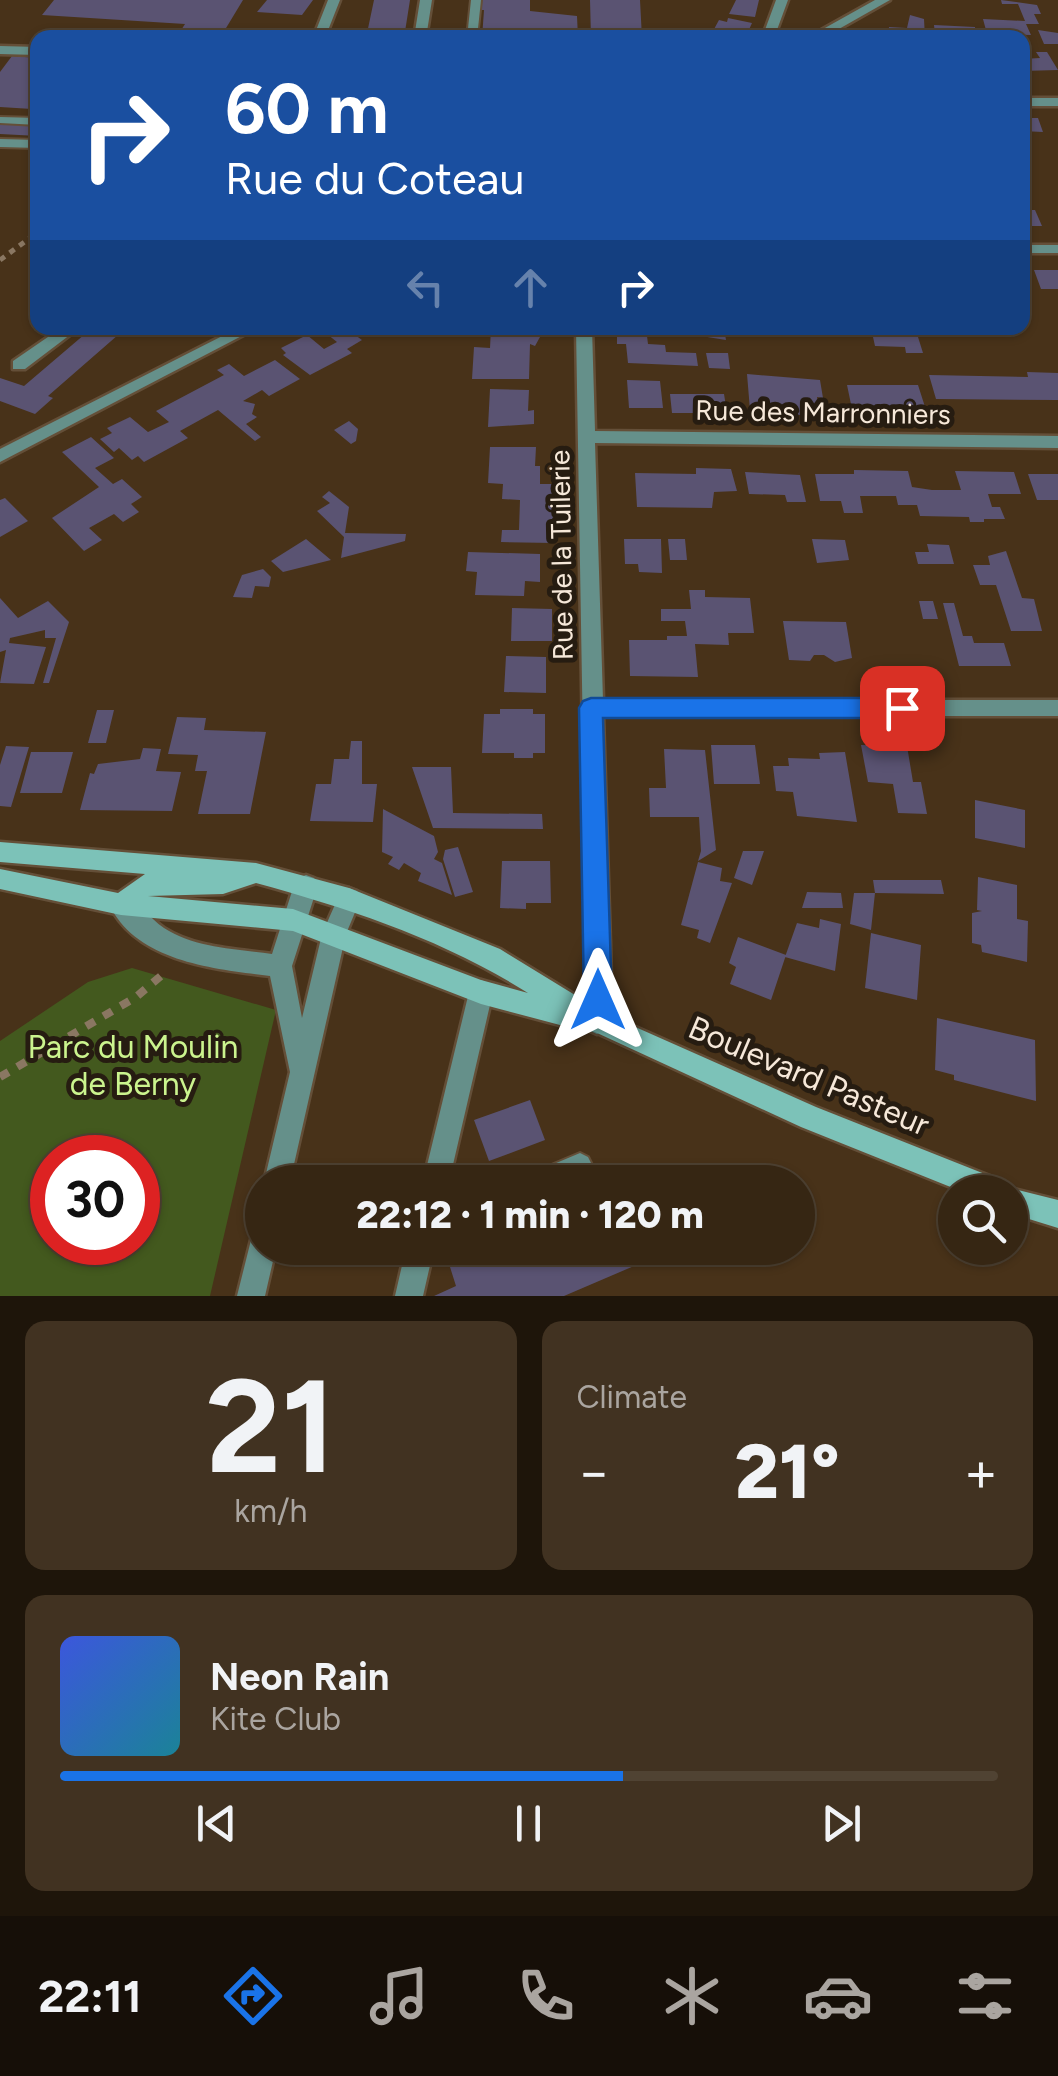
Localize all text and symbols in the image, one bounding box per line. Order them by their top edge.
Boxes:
text: 60 m [225,66,389,151]
icon: right [60,70,190,200]
text: Rue du Coteau [225,151,525,205]
icon: left [398,260,453,315]
icon: ahead [503,260,558,315]
icon: right [608,260,663,315]
street label: Rue des Marronniers [695,393,951,431]
street label: Rue de la Tuilerie [542,450,580,660]
pin [860,666,945,751]
icon: arrive [875,681,930,736]
position arrow [546,948,650,1052]
street label: Boulevard Pasteur [683,1008,935,1144]
park label: Parc du Moulin de Berny [28,1028,238,1103]
speed limit sign: 30 [30,1135,160,1265]
map controls [938,1175,1028,1265]
button: search [938,1175,1028,1265]
text: 22:12 · 1 min · 120 m [356,1192,704,1238]
text: 21 [206,1349,336,1505]
text: Climate [577,1378,687,1416]
text: 21° [735,1427,840,1517]
text: − [577,1439,611,1505]
text: + [964,1439,998,1505]
text: km/h [234,1492,307,1530]
text: Neon Rain [210,1654,389,1700]
text: Kite Club [210,1700,341,1738]
icon: previous [189,1796,244,1851]
icon: pause [501,1796,556,1851]
icon: next [814,1796,869,1851]
icon: directions [218,1961,288,2031]
icon: music [364,1961,434,2031]
icon: phone [511,1961,581,2031]
icon: climate [657,1961,727,2031]
icon: car [803,1961,873,2031]
icon: filters [950,1961,1020,2031]
text: 22:11 [38,1969,142,2023]

